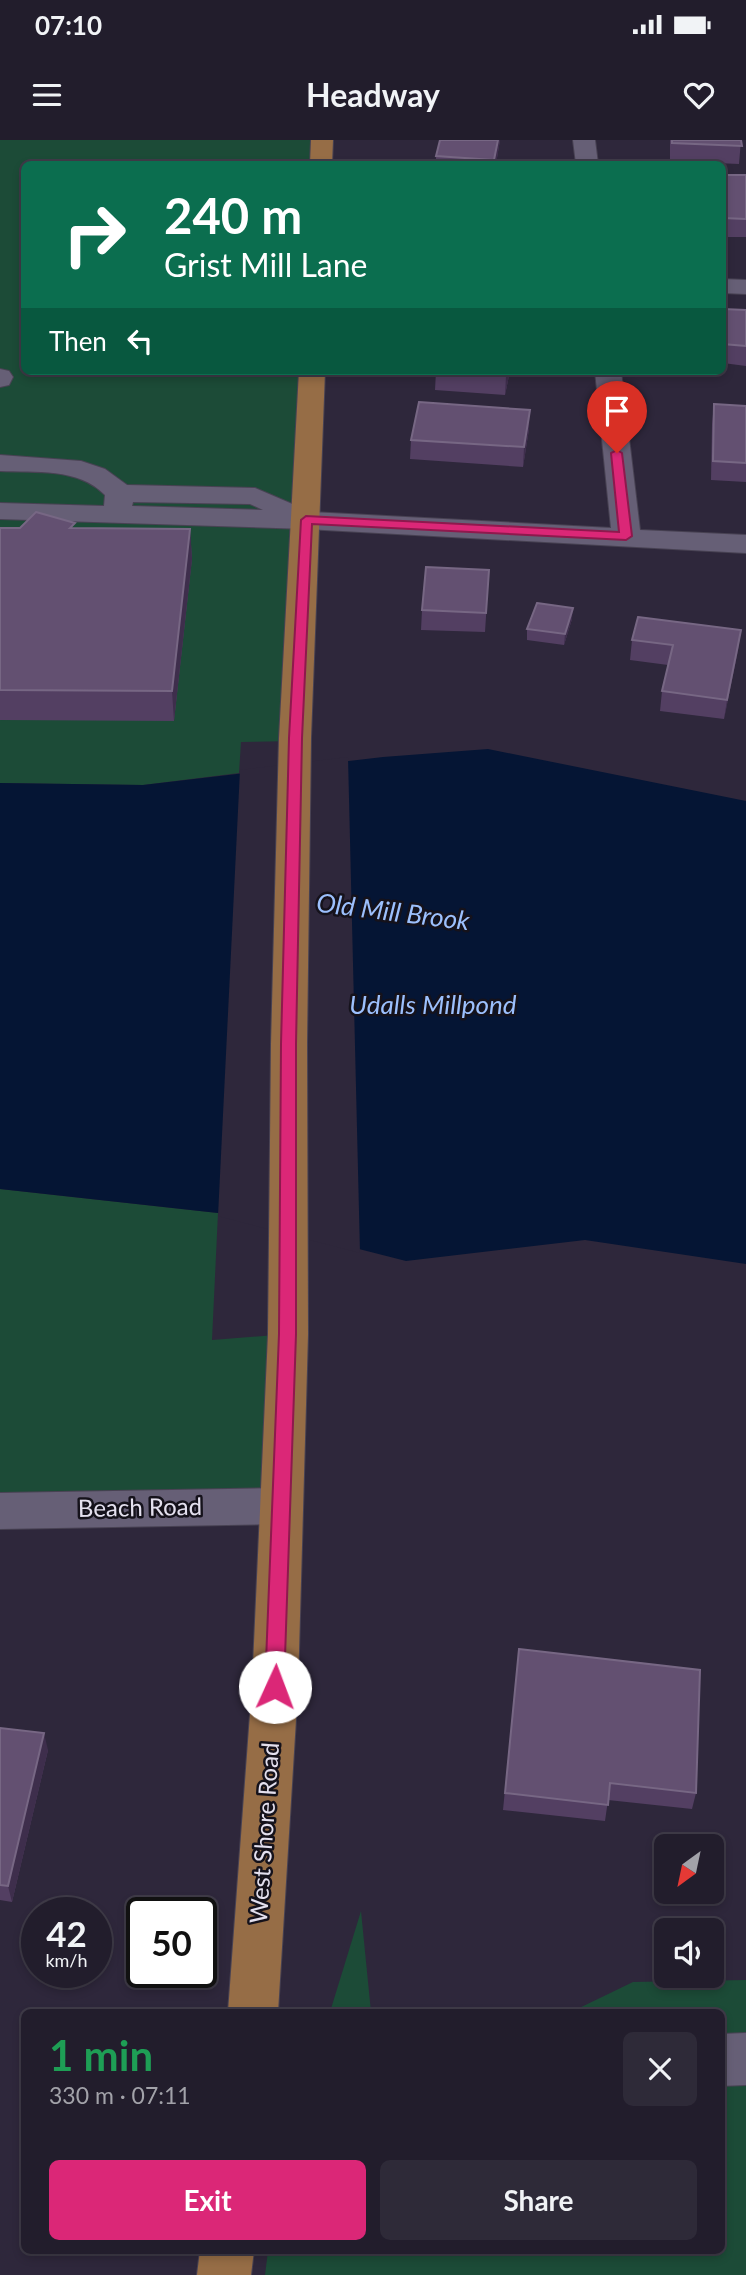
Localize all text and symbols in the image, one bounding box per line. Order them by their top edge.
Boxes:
text: 07:10 [35,9,102,41]
text: Headway [306,75,440,114]
icon: menu [28,76,66,114]
icon: heart [680,76,718,114]
text: 240 m [164,186,302,244]
icon: right [49,189,140,280]
text: Grist Mill Lane [164,245,368,284]
icon: left [121,322,159,360]
text: Then [49,325,107,357]
pin [587,381,647,453]
icon: arrive [598,392,636,430]
water label: Old Mill Brook [315,886,472,936]
water label: Udalls Millpond [349,988,517,1020]
street label: Beach Road [78,1491,202,1522]
position arrow [238,1650,312,1724]
street label: West Shore Road [243,1741,284,1924]
north arrow [654,1834,724,1904]
map controls [654,1834,724,1988]
speed limit sign: 50 [126,1897,217,1988]
text: 42 [46,1912,87,1954]
button: sound [654,1918,724,1988]
text: km/h [45,1949,88,1971]
text: 1 min [49,2030,153,2080]
button: close [623,2032,697,2106]
text: 330 m · 07:11 [49,2081,191,2109]
button: Exit [49,2160,366,2240]
button: Share [380,2160,697,2240]

